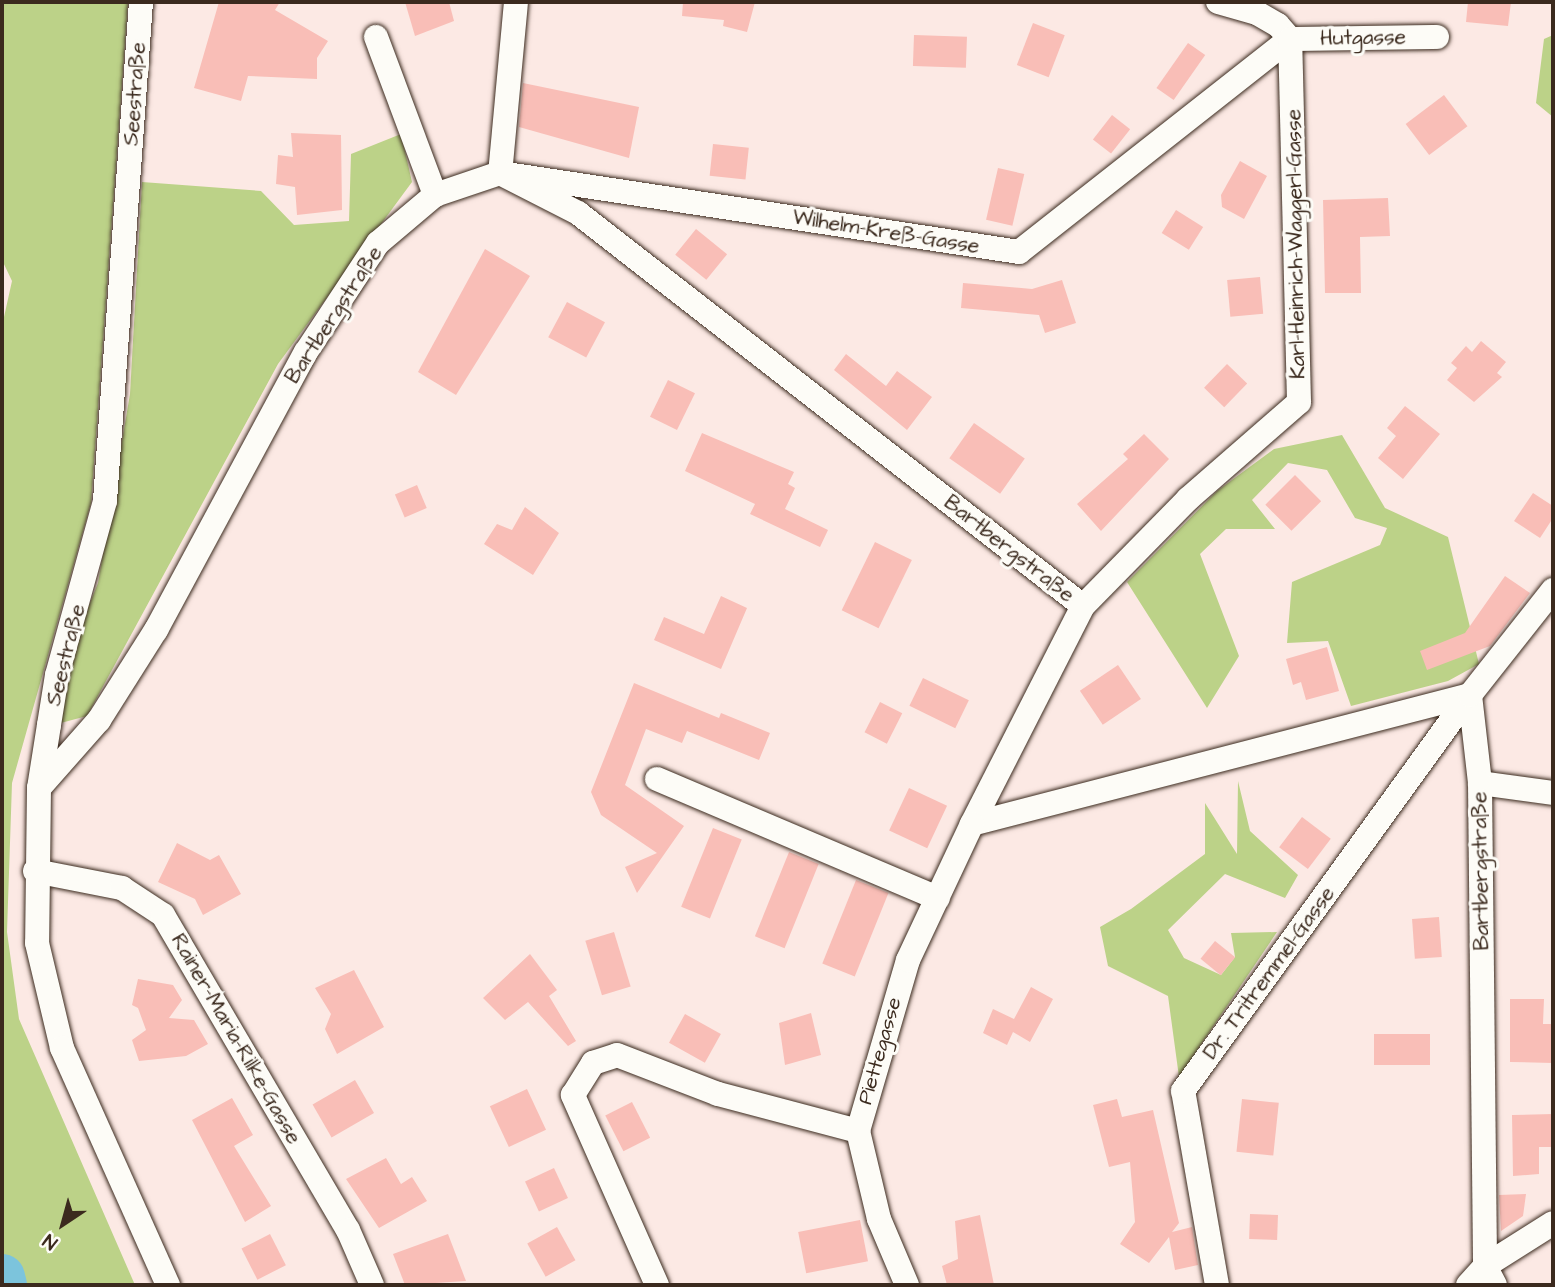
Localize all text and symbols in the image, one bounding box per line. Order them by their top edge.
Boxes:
street label: Hutgasse [1320,25,1406,51]
street label: Seestraße [119,41,151,147]
street label: Karl-Heinrich-Waggerl-Gasse [1281,109,1311,379]
street label: Wilhelm-Kreß-Gasse [791,205,981,259]
street label: Bartbergstraße [280,242,388,388]
street label: Bartbergstraße [939,490,1079,608]
street label: Seestraße [41,602,91,708]
street label: Bartbergstraße [1467,791,1495,951]
street label: Dr. Tritremmel-Gasse [1198,882,1340,1064]
street label: Rainer-Maria-Rilke-Gasse [165,929,307,1149]
street label: Piettegasse [853,995,907,1107]
north arrow [28,1189,98,1259]
text: N [38,1227,63,1256]

